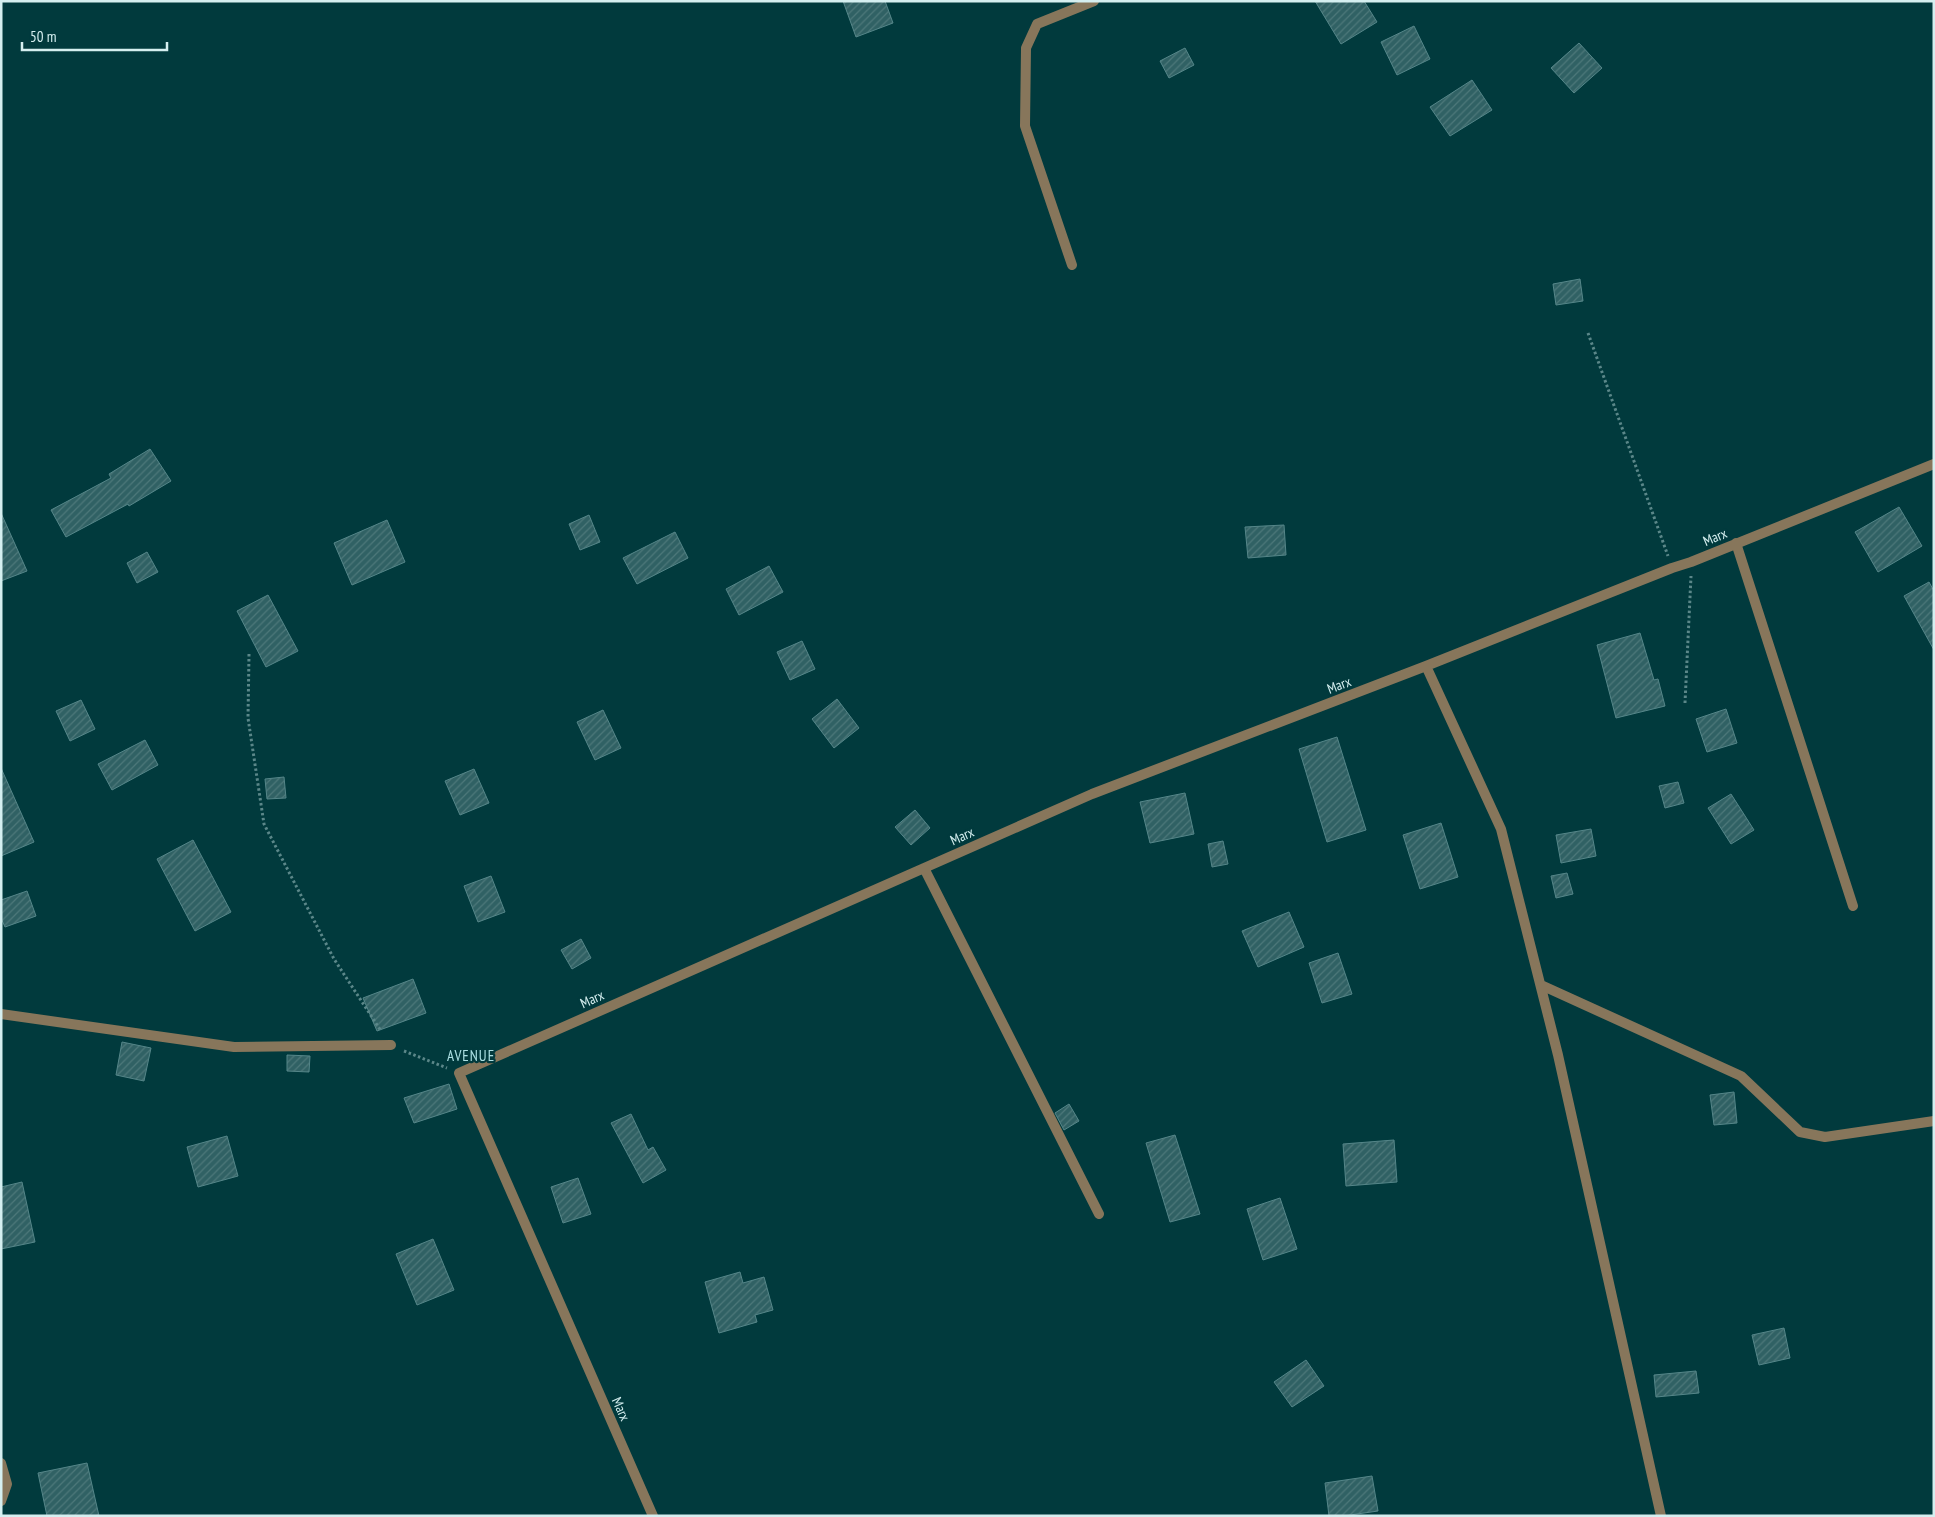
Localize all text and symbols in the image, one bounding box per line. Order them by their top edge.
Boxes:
scale bar [22,20,168,52]
text: 50 m [30,27,56,46]
street label: Marx [1700,524,1730,550]
street label: Marx [1325,672,1354,698]
street label: Marx [947,823,977,849]
street label: Marx [577,986,607,1012]
district label: AVENUE [447,1046,495,1065]
street label: Marx [608,1394,634,1424]

